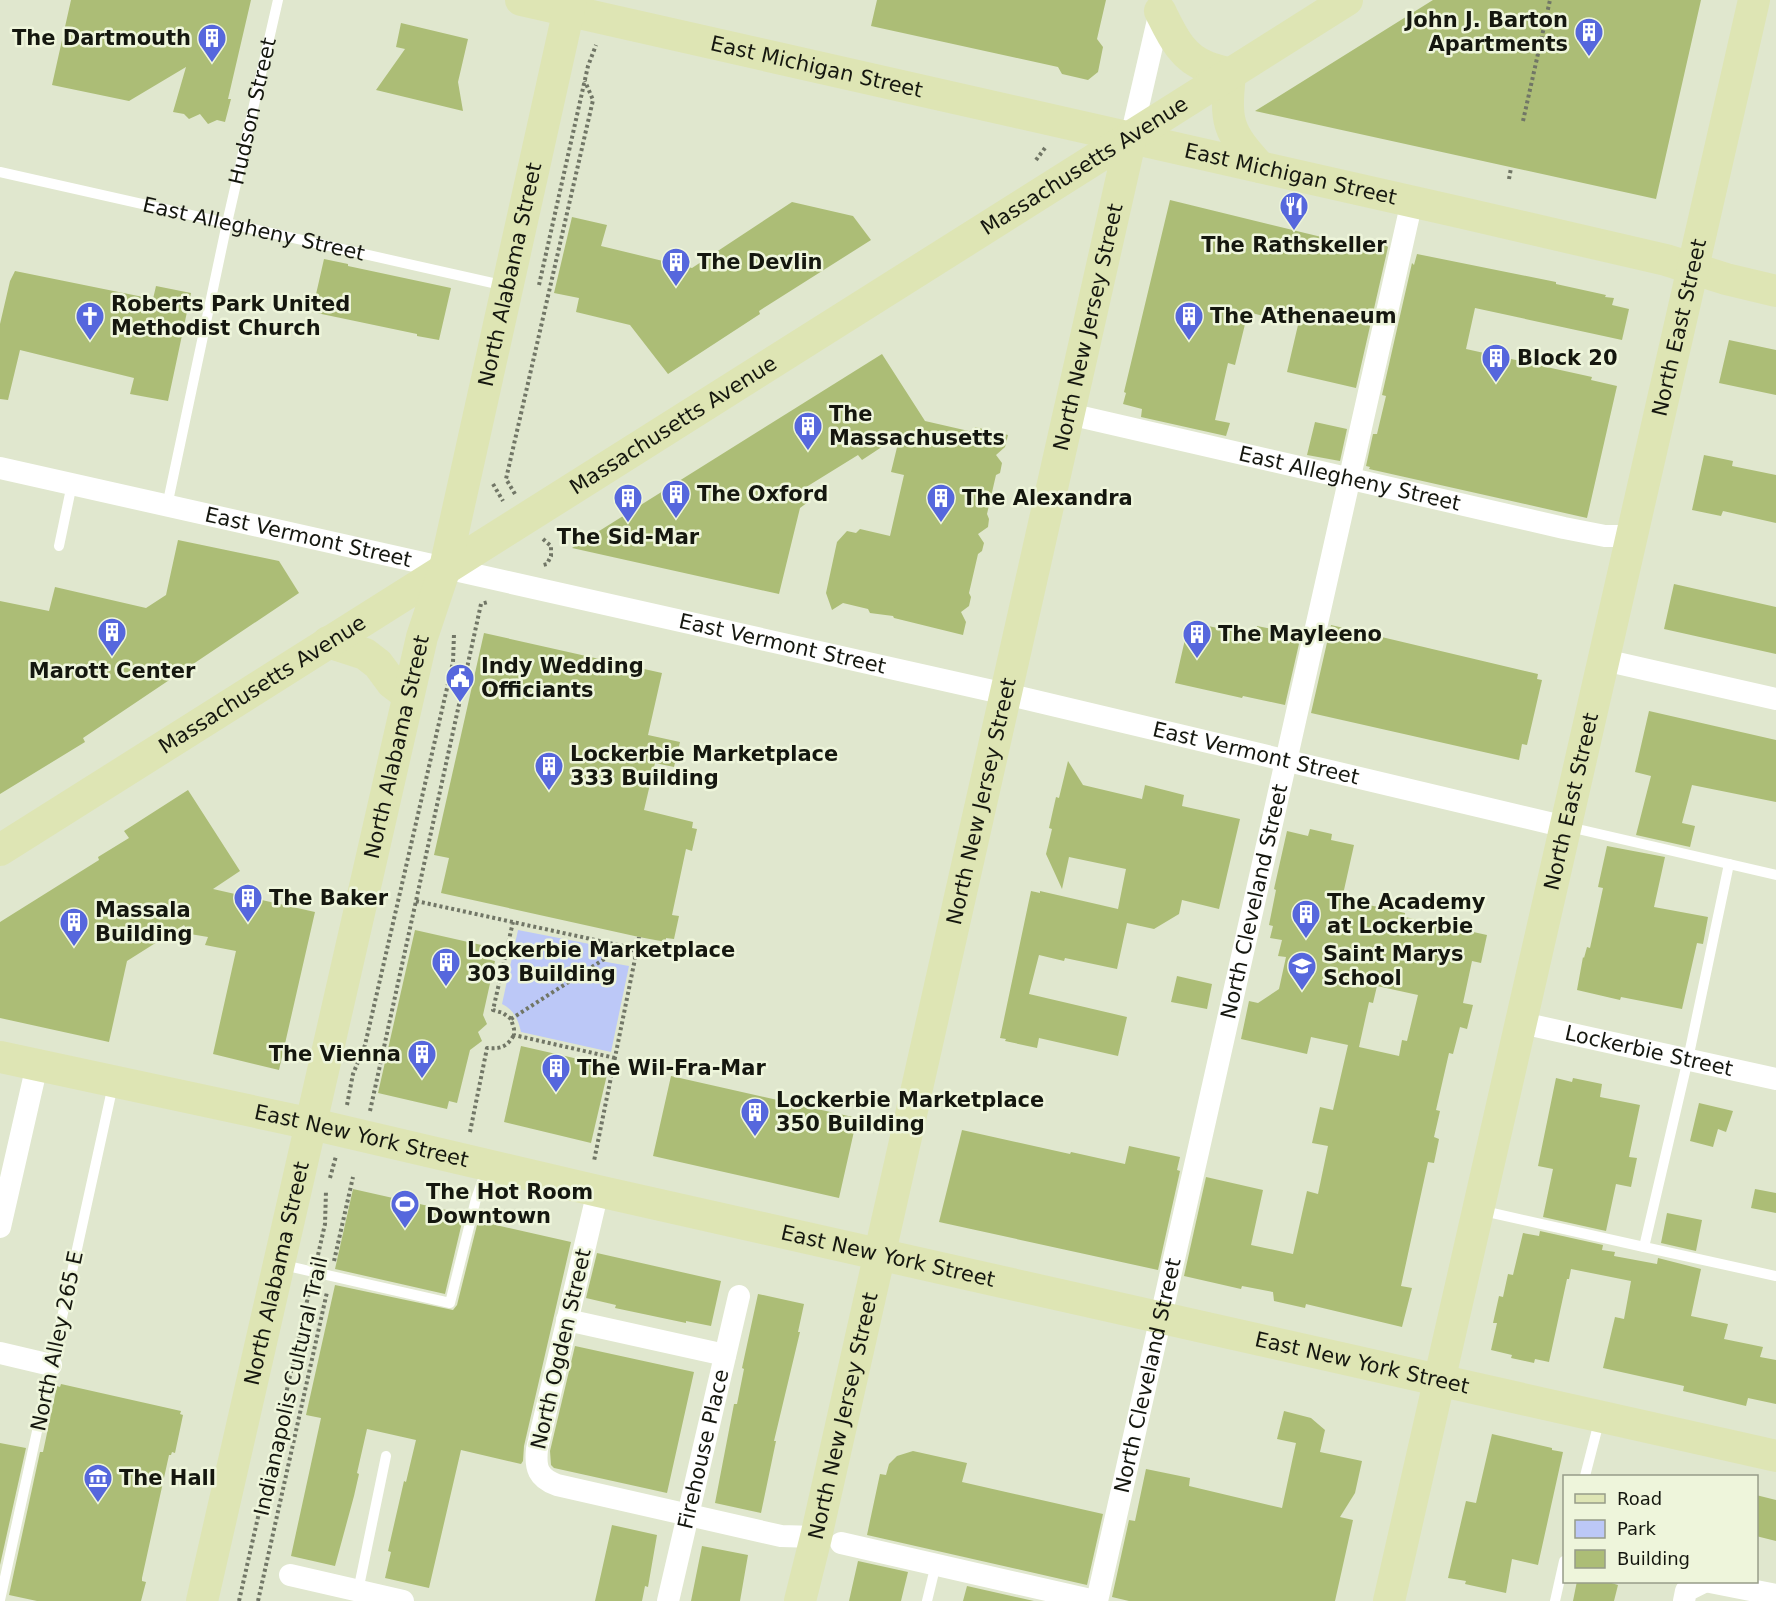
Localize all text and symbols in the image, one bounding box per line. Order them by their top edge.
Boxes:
place label: John J. Barton Apartments [1403,8,1568,56]
building icon: John J. Barton Apartments [1573,16,1605,58]
building icon: The Dartmouth [196,22,228,64]
place label: The Dartmouth [12,26,191,50]
street label: East Michigan Street [708,31,925,102]
street label: Hudson Street [224,35,281,187]
street label: Massachusetts Avenue [976,92,1192,240]
street label: East Michigan Street [1182,138,1399,210]
street label: North Alabama Street [474,160,547,389]
restaurant icon: The Rathskeller [1278,190,1310,232]
street label: East Allegheny Street [140,193,367,266]
street label: North New Jersey Street [1049,201,1128,453]
place label: The Rathskeller [1201,233,1387,257]
street label: North East Street [1647,237,1711,419]
building icon: The Devlin [660,246,692,288]
place label: The Devlin [697,250,823,274]
place label: Roberts Park United Methodist Church [111,292,350,340]
church icon: Roberts Park United Methodist Church [74,300,106,342]
building icon: The Athenaeum [1173,300,1205,342]
place label: The Athenaeum [1210,304,1397,328]
building icon: Block 20 [1480,342,1512,384]
place label: Block 20 [1517,346,1618,370]
street label: Massachusetts Avenue [565,351,781,499]
place label: The Massachusetts [829,402,1005,450]
building icon: The Massachusetts [792,410,824,452]
street label: East Allegheny Street [1236,441,1463,516]
building icon: The Oxford [660,478,692,520]
building icon: The Sid-Mar [612,482,644,524]
place label: The Oxford [697,482,828,506]
building icon: The Alexandra [925,482,957,524]
place label: The Alexandra [962,486,1133,510]
street label: East Vermont Street [203,502,414,572]
place label: The Sid-Mar [557,525,700,549]
street label: East Vermont Street [677,609,888,679]
street label: Massachusetts Avenue [154,610,370,759]
building icon: Marott Center [96,616,128,658]
building icon: The Mayleeno [1181,618,1213,660]
place label: The Mayleeno [1218,622,1382,646]
street label: North Alabama Street [360,633,434,861]
place label: Indy Wedding Officiants [481,654,644,702]
place label: Marott Center [29,659,196,683]
public building icon: Indy Wedding Officiants [444,662,476,704]
street label: North New Jersey Street [942,676,1021,927]
street label: North East Street [1539,710,1603,893]
street label: East Vermont Street [1150,717,1362,789]
place label: Lockerbie Marketplace 333 Building [570,742,838,790]
building icon: Lockerbie Marketplace 333 Building [533,750,565,792]
street label: North Cleveland Street [1216,782,1292,1021]
building icon: The Baker [232,882,264,924]
place label: The Baker [269,886,389,910]
place label: The Academy at Lockerbie [1327,890,1486,938]
place label: Massala Building [95,898,193,946]
building icon: The Academy at Lockerbie [1290,898,1322,940]
building icon: Massala Building [58,906,90,948]
place label: Lockerbie Marketplace 303 Building [467,938,735,986]
place label: Saint Marys School [1323,942,1463,990]
building icon: Lockerbie Marketplace 303 Building [430,946,462,988]
school or university icon: Saint Marys School [1286,950,1318,992]
street label: Lockerbie Street [1563,1021,1735,1081]
building icon: The Vienna [406,1038,438,1080]
place label: The Vienna [269,1042,401,1066]
building icon: The Wil-Fra-Mar [540,1052,572,1094]
place label: The Wil-Fra-Mar [577,1056,766,1080]
place label: Lockerbie Marketplace 350 Building [776,1088,1044,1136]
building icon: Lockerbie Marketplace 350 Building [739,1096,771,1138]
street label: East New York Street [252,1100,471,1172]
street label: North Alabama Street [240,1159,314,1388]
place label: The Hot Room Downtown [426,1180,593,1228]
sports icon: The Hot Room Downtown [389,1188,421,1230]
street label: East New York Street [779,1220,997,1292]
street label: North Ogden Street [526,1246,596,1452]
street label: North Alley 265 E [26,1249,88,1433]
street label: Indianapolis Cultural Trail [249,1254,333,1518]
street label: North Cleveland Street [1110,1256,1186,1495]
street label: North New Jersey Street [804,1290,883,1542]
street label: East New York Street [1253,1327,1471,1399]
street label: Firehouse Place [673,1367,734,1531]
museum icon: The Hall [82,1462,114,1504]
place label: The Hall [119,1466,216,1490]
legend [1563,1475,1758,1583]
text: Road [1617,1488,1662,1509]
text: Park [1617,1518,1656,1539]
text: Building [1617,1548,1690,1569]

